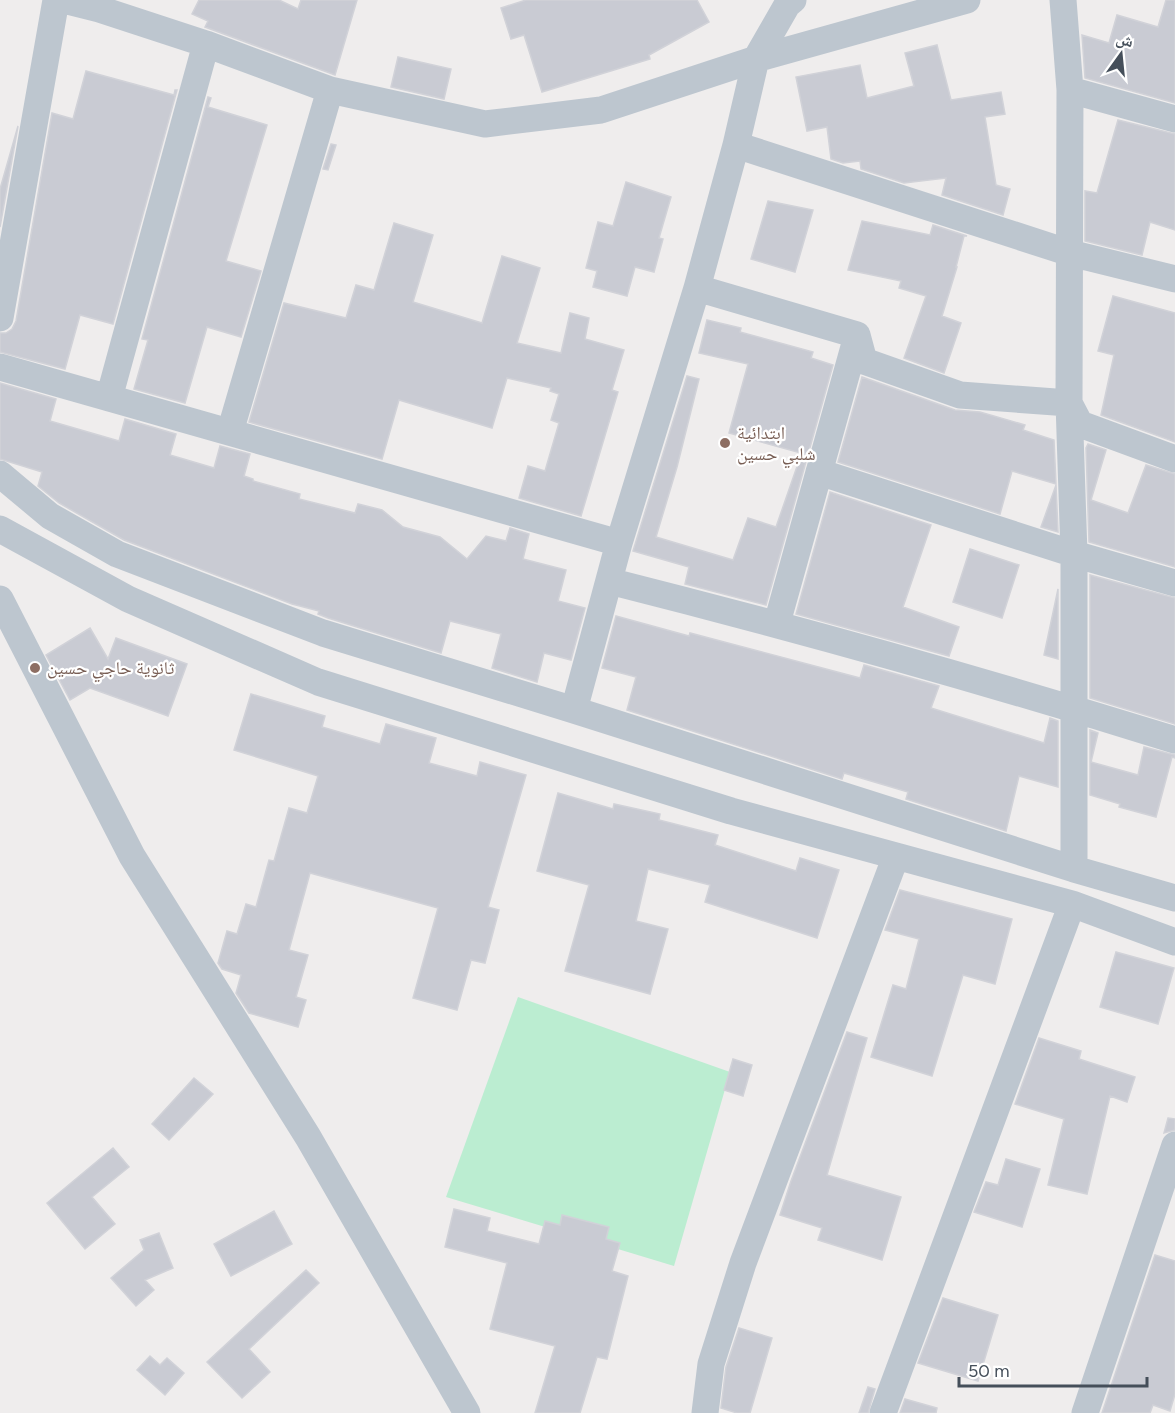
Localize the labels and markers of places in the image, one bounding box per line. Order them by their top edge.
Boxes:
place label: ابتدائية شلبي حسين [737,422,816,469]
marker: ابتدائية شلبي حسين [718,436,732,450]
place label: ثانوية حاجي حسين [47,657,175,683]
marker: ثانوية حاجي حسين [28,661,42,675]

